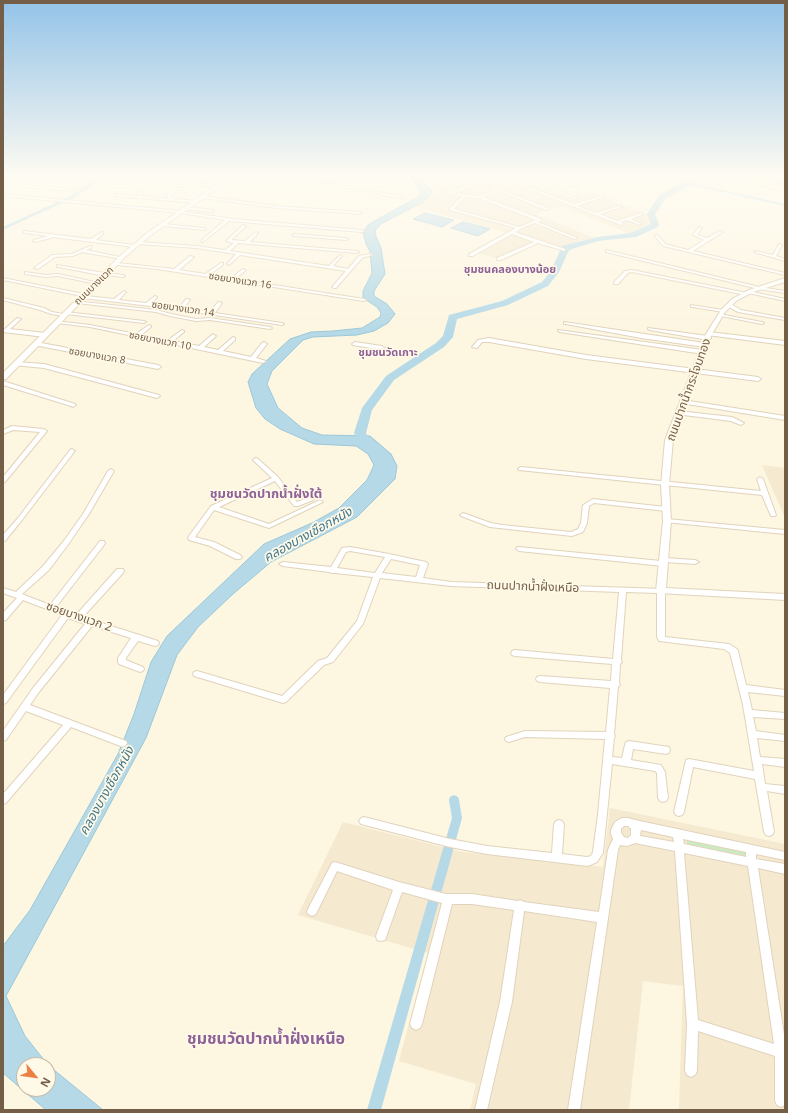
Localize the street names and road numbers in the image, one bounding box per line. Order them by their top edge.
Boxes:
street label: ถนนบางแวก [72,264,116,308]
street label: ซอยบางแวก 16 [208,270,272,292]
street label: ซอยบางแวก 14 [151,299,215,319]
street label: ซอยบางแวก 10 [128,329,192,353]
street label: ถนนปากน้ำกระโจมทอง [664,337,714,443]
street label: ซอยบางแวก 8 [68,345,126,367]
street label: ถนนปากน้ำฝั่งเหนือ [486,578,580,596]
street label: ซอยบางแวก 2 [44,599,114,635]

